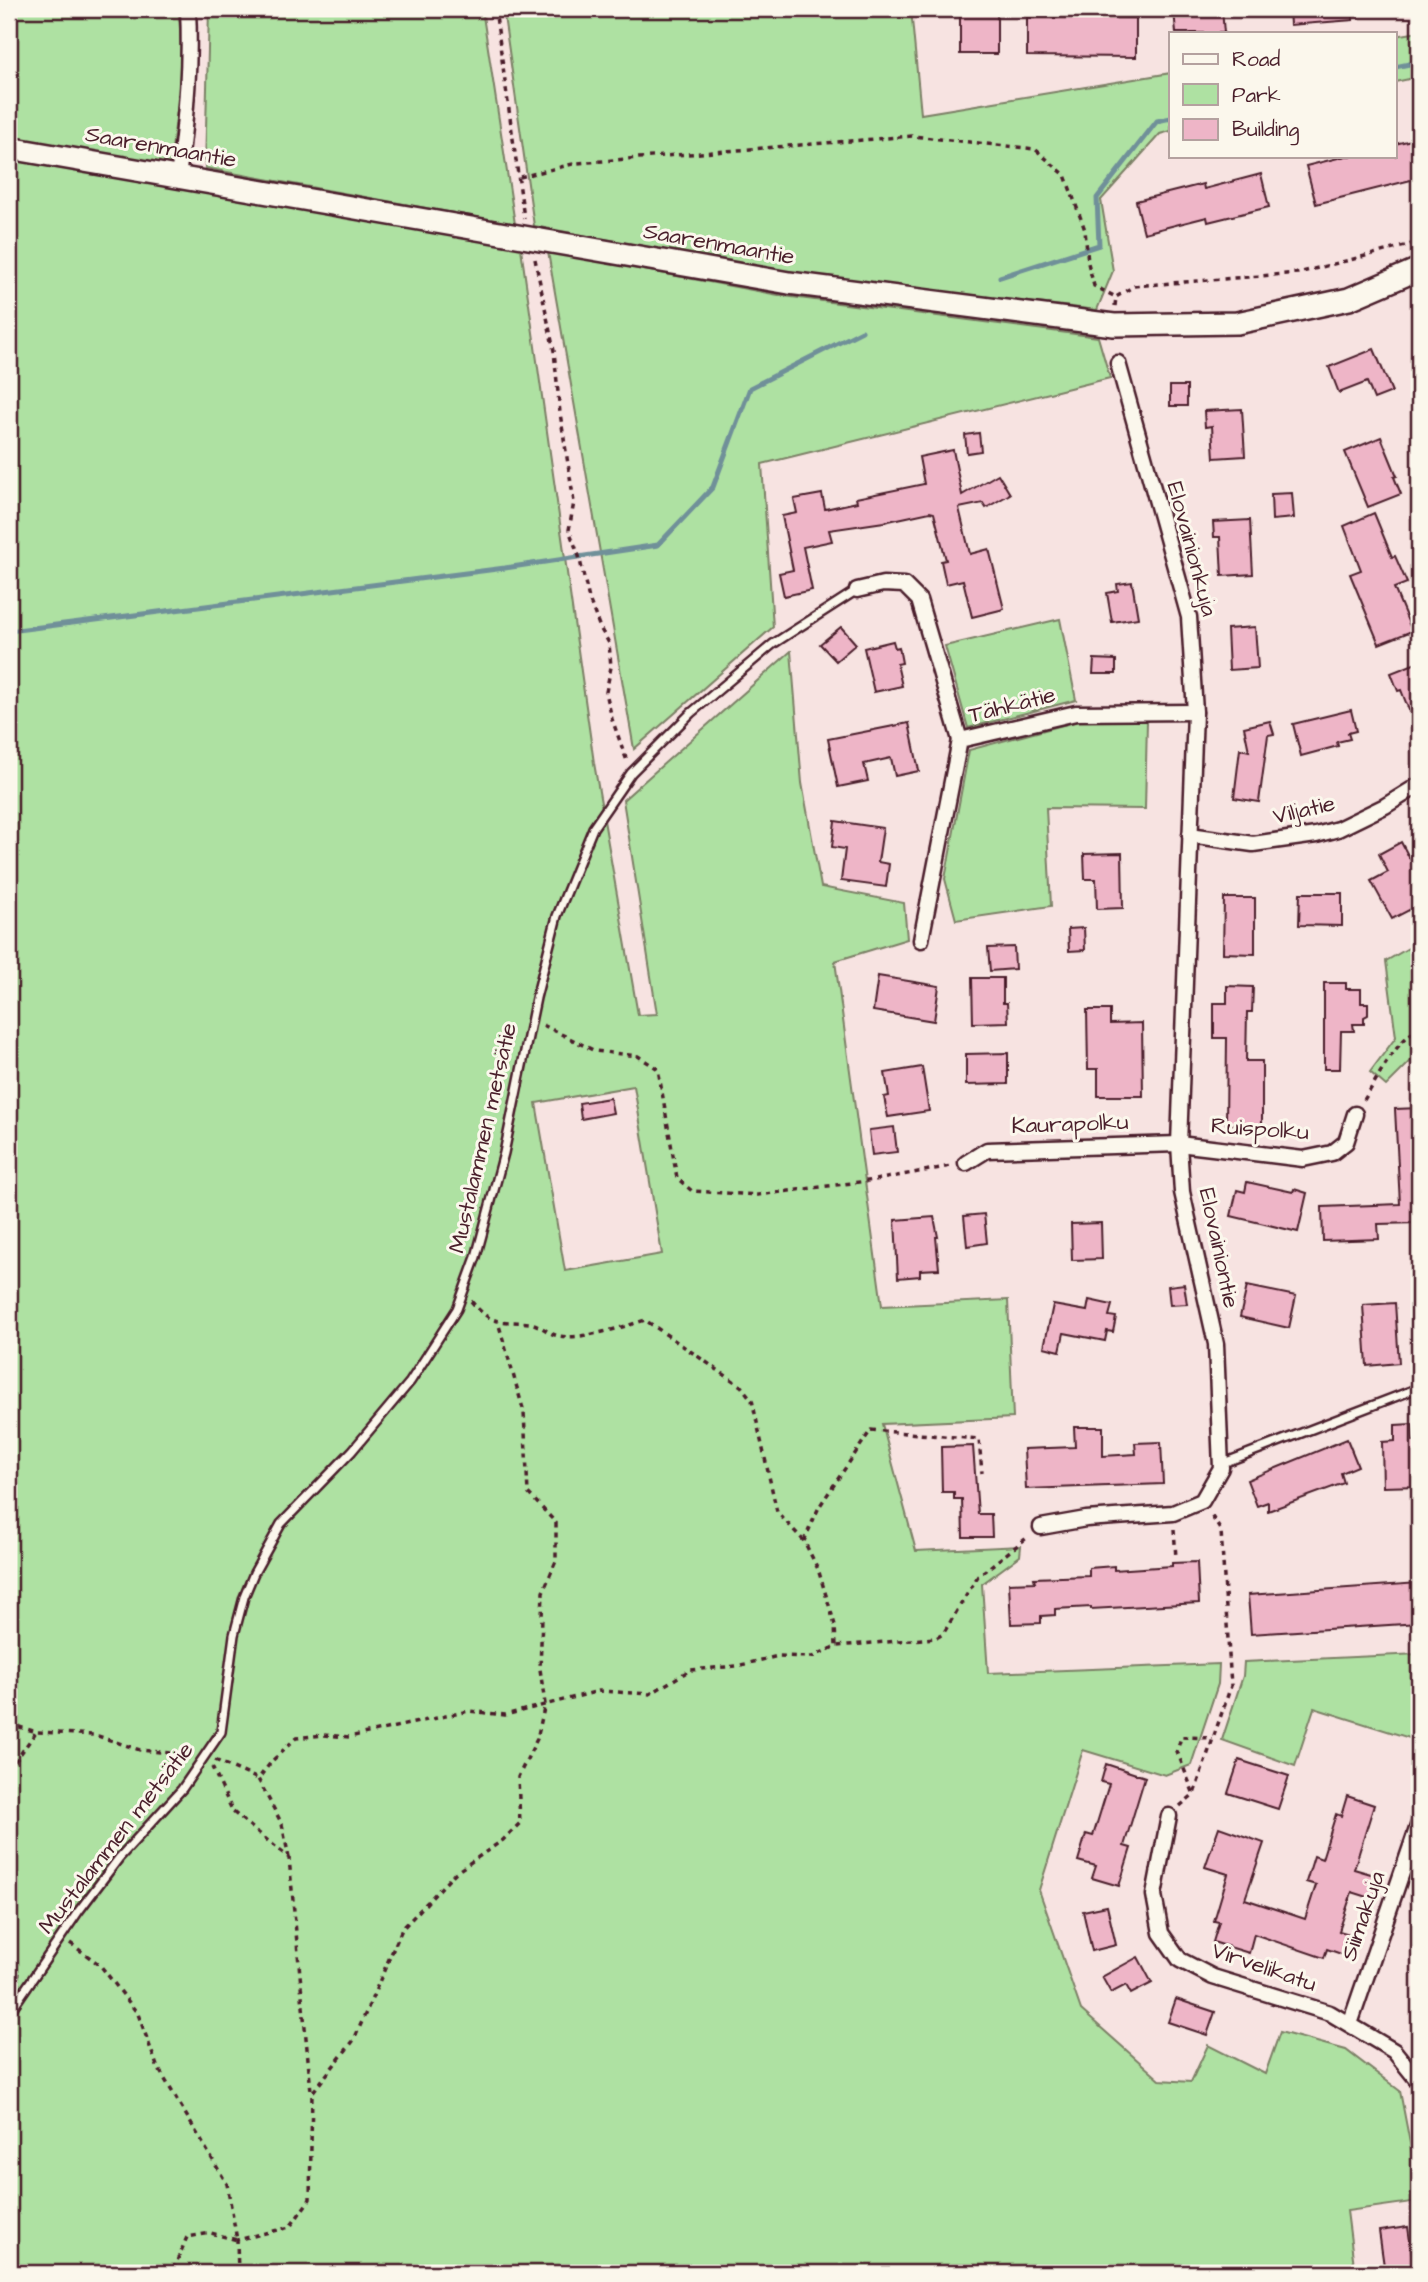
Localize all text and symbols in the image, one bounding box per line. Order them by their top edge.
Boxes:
legend [1169,32,1396,158]
text: Road [1232,45,1280,74]
text: Park [1232,81,1281,110]
text: Building [1232,115,1300,146]
street label: Saarenmaantie [83,118,239,176]
street label: Saarenmaantie [641,215,797,273]
street label: Elovainionkuja [1159,478,1225,620]
street label: Tähkätie [965,679,1059,731]
street label: Viljatie [1270,787,1338,833]
street label: Mustalammen metsätie [441,1020,525,1256]
street label: Kaurapolku [1011,1106,1129,1142]
street label: Ruispolku [1210,1110,1310,1148]
street label: Elovainiontie [1191,1185,1247,1311]
street label: Mustalammen metsätie [31,1735,201,1941]
street label: Siimakuja [1333,1867,1393,1965]
street label: Virvelikatu [1207,1934,1321,2000]

